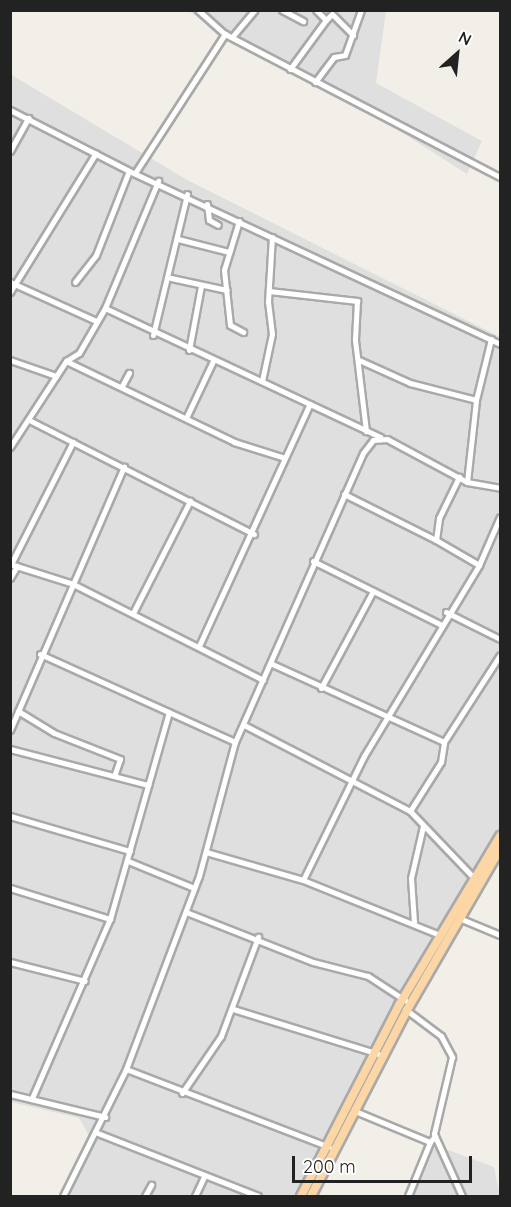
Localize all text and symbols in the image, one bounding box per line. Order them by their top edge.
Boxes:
north arrow [427,24,487,84]
text: N [455,26,475,50]
scale bar [295,1144,475,1182]
text: 200 m [303,1155,356,1178]

